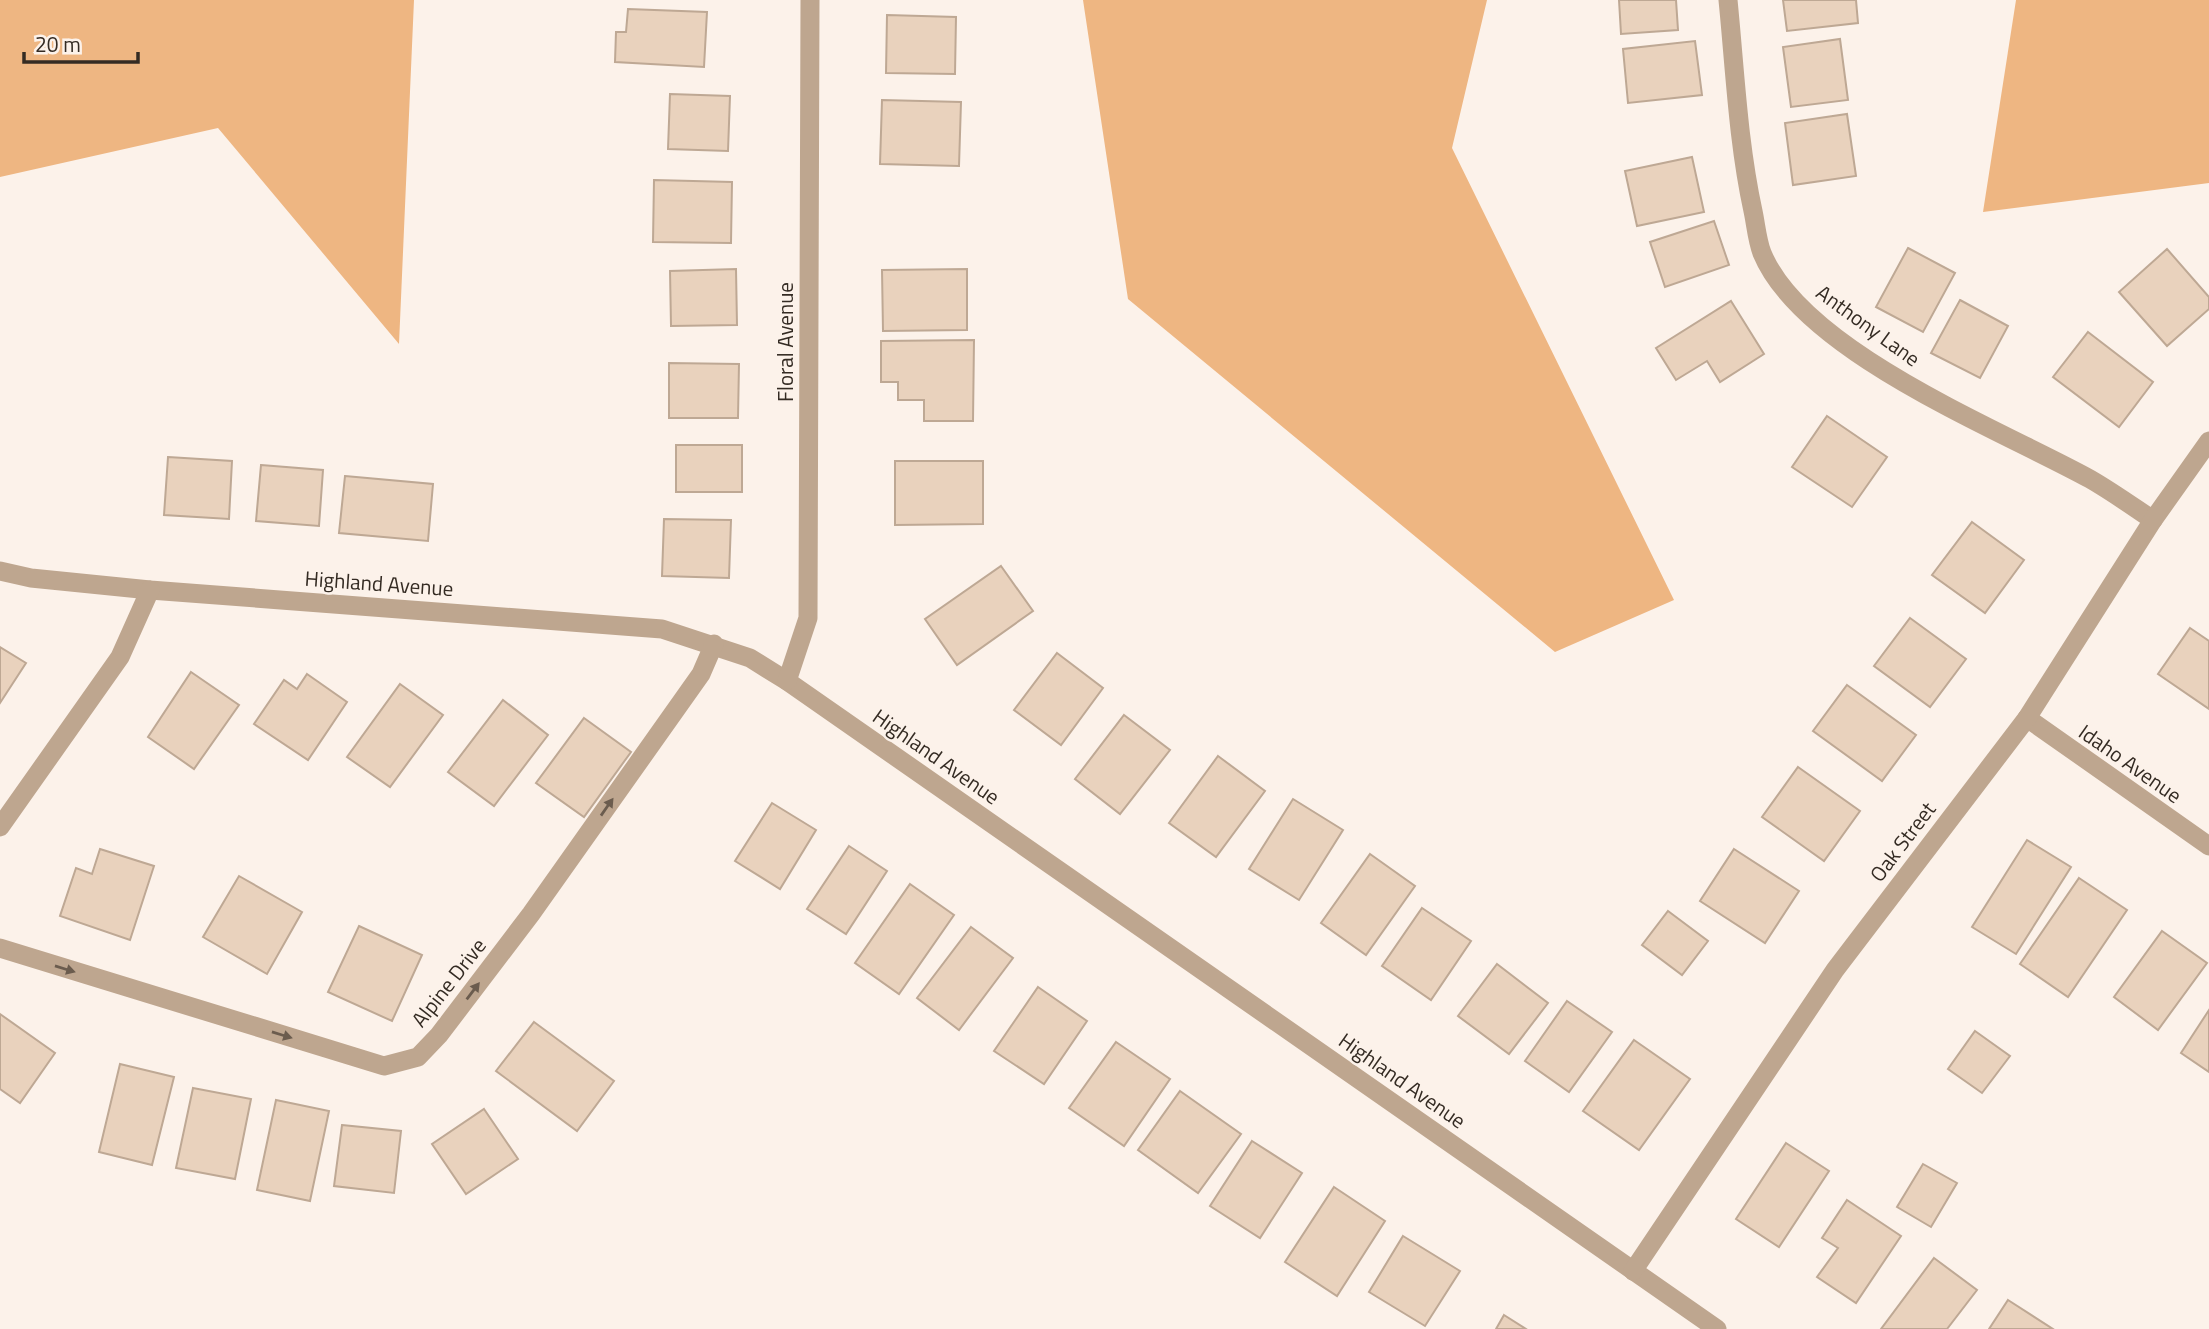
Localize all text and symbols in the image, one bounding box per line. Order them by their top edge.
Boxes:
scale bar [24,21,138,65]
text: 20 m [35,28,81,60]
street label: Anthony Lane [1810,276,1927,374]
street label: Floral Avenue [769,282,801,402]
street label: Highland Avenue [304,562,454,604]
street label: Highland Avenue [866,700,1007,812]
street label: Idaho Avenue [2073,716,2189,811]
street label: Oak Street [1861,794,1943,888]
one-way arrow [599,798,613,816]
street label: Alpine Drive [403,931,493,1034]
one-way arrow [55,964,76,975]
one-way arrow [465,982,479,1000]
street label: Highland Avenue [1332,1024,1473,1136]
one-way arrow [272,1031,293,1041]

